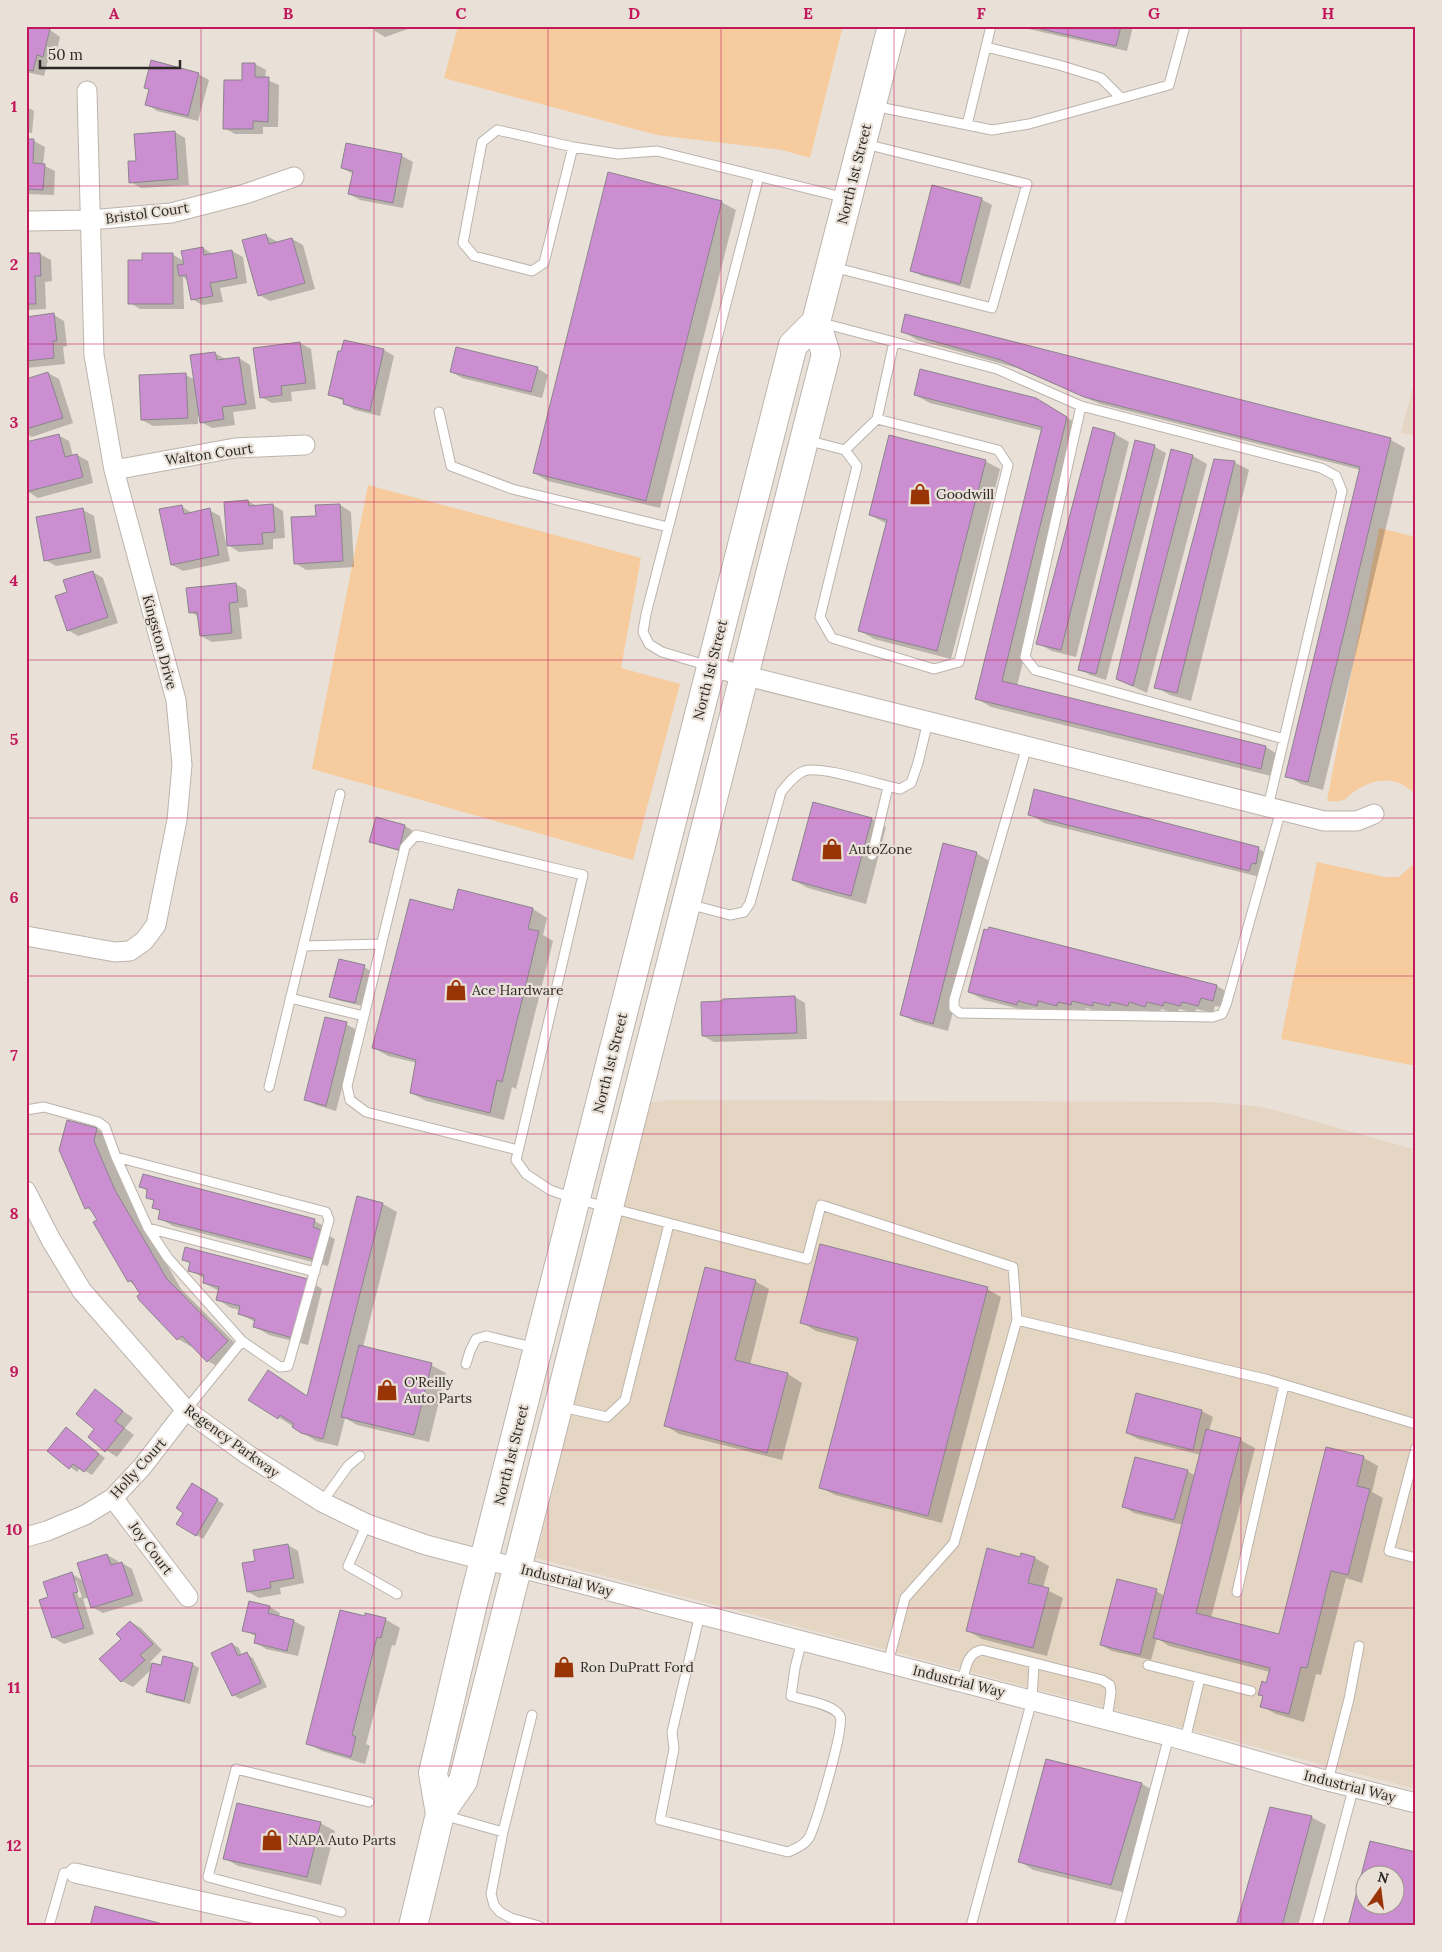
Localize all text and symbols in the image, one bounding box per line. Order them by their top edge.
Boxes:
text: A [109,3,120,23]
text: B [283,3,294,23]
text: C [455,3,467,23]
text: D [628,3,640,23]
text: E [803,3,813,23]
text: F [976,3,986,23]
text: G [1148,3,1160,23]
text: H [1322,3,1335,23]
scale bar [40,38,180,70]
text: 50 m [48,45,83,64]
text: 1 [11,96,17,116]
street label: North 1st Street [833,121,875,226]
street label: Bristol Court [104,198,190,228]
text: 2 [10,254,18,274]
text: 3 [10,412,19,432]
street label: Walton Court [164,439,254,469]
shop icon: Goodwill [907,481,933,507]
place label: Goodwill [936,485,994,503]
text: 4 [10,570,19,590]
street label: Kingston Drive [139,593,181,692]
street label: North 1st Street [689,617,731,722]
text: 5 [10,729,19,749]
shop icon: AutoZone [819,836,845,862]
place label: AutoZone [848,840,913,858]
text: 6 [9,887,19,907]
shop icon: Ace Hardware [443,977,469,1003]
place label: Ace Hardware [471,981,564,999]
street label: North 1st Street [589,1010,631,1115]
text: 7 [10,1045,18,1065]
text: 8 [9,1203,19,1223]
text: 9 [9,1361,19,1381]
place label: O'Reilly Auto Parts [403,1373,472,1407]
shop icon: O'Reilly Auto Parts [374,1377,400,1403]
street label: Regency Parkway [181,1400,284,1482]
street label: North 1st Street [490,1402,532,1507]
street label: Holly Court [106,1434,170,1502]
street label: Joy Court [124,1517,177,1579]
text: 10 [6,1519,22,1539]
street label: Industrial Way [519,1560,616,1600]
shop icon: Ron DuPratt Ford [551,1654,577,1680]
place label: Ron DuPratt Ford [580,1658,694,1676]
street label: Industrial Way [911,1661,1008,1701]
text: 11 [8,1677,21,1697]
street label: Industrial Way [1302,1766,1399,1806]
shop icon: NAPA Auto Parts [259,1827,285,1853]
place label: NAPA Auto Parts [288,1831,396,1849]
text: 12 [6,1835,22,1855]
north arrow [1354,1864,1404,1914]
text: N [1376,1867,1391,1887]

